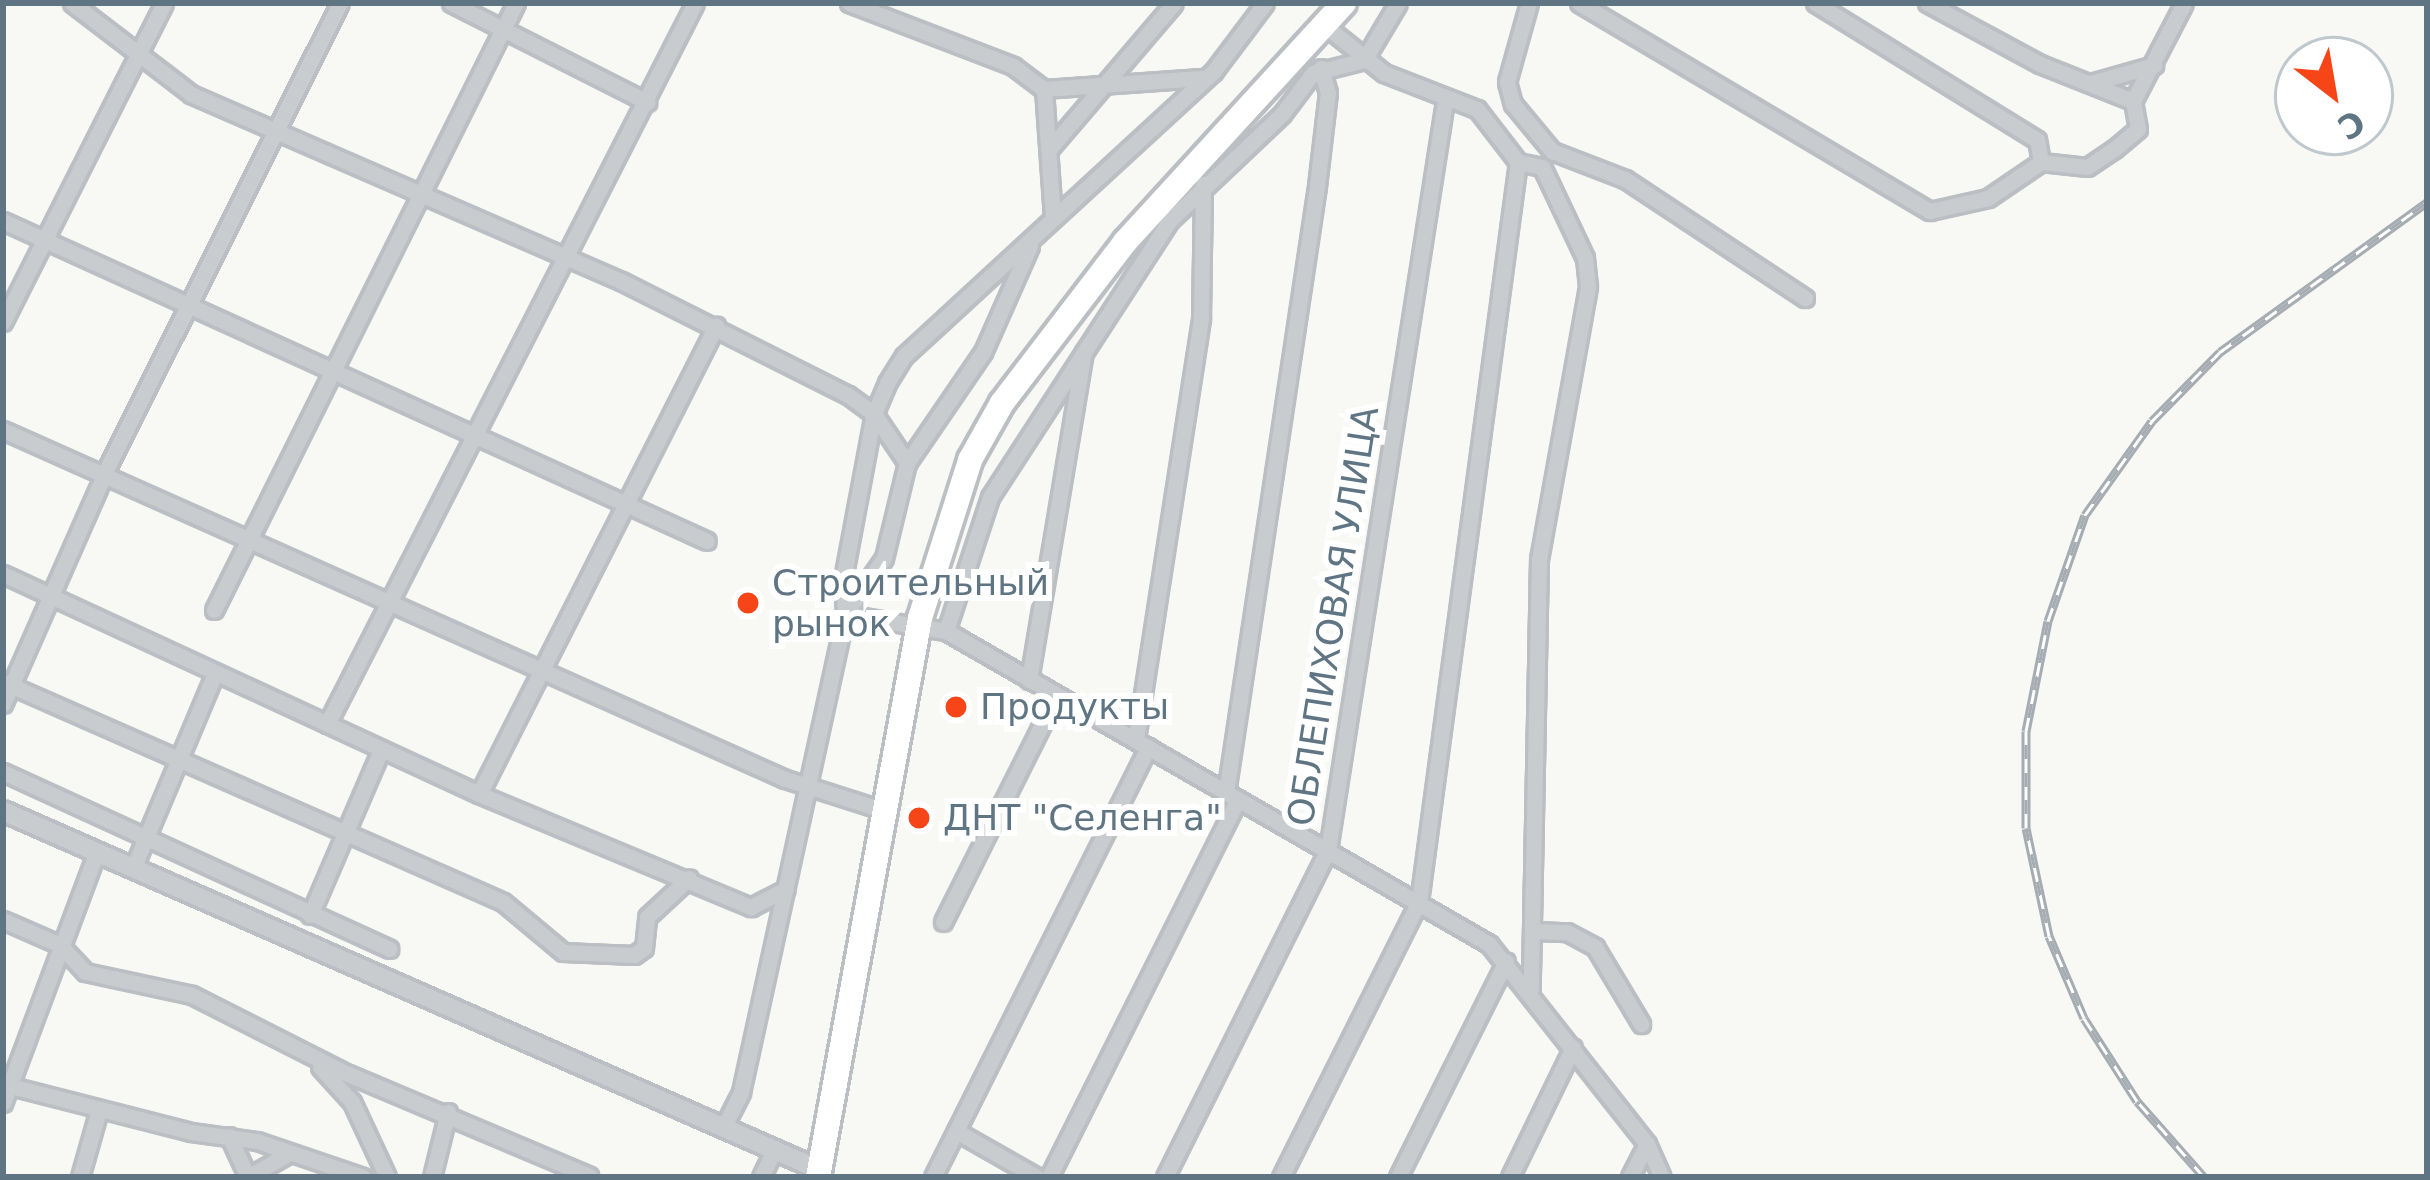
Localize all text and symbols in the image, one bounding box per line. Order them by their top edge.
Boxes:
north arrow [2274,36,2394,156]
text: С [2331,102,2372,148]
street label: ОБЛЕПИХОВАЯ УЛИЦА [1278,403,1388,829]
place label: Строительный рынок [772,560,1049,645]
marker: Строительный рынок [735,590,761,616]
place label: Продукты [980,685,1169,729]
marker: Продукты [943,694,969,720]
place label: ДНТ "Селенга" [943,796,1222,840]
marker: ДНТ "Селенга" [906,805,932,831]

